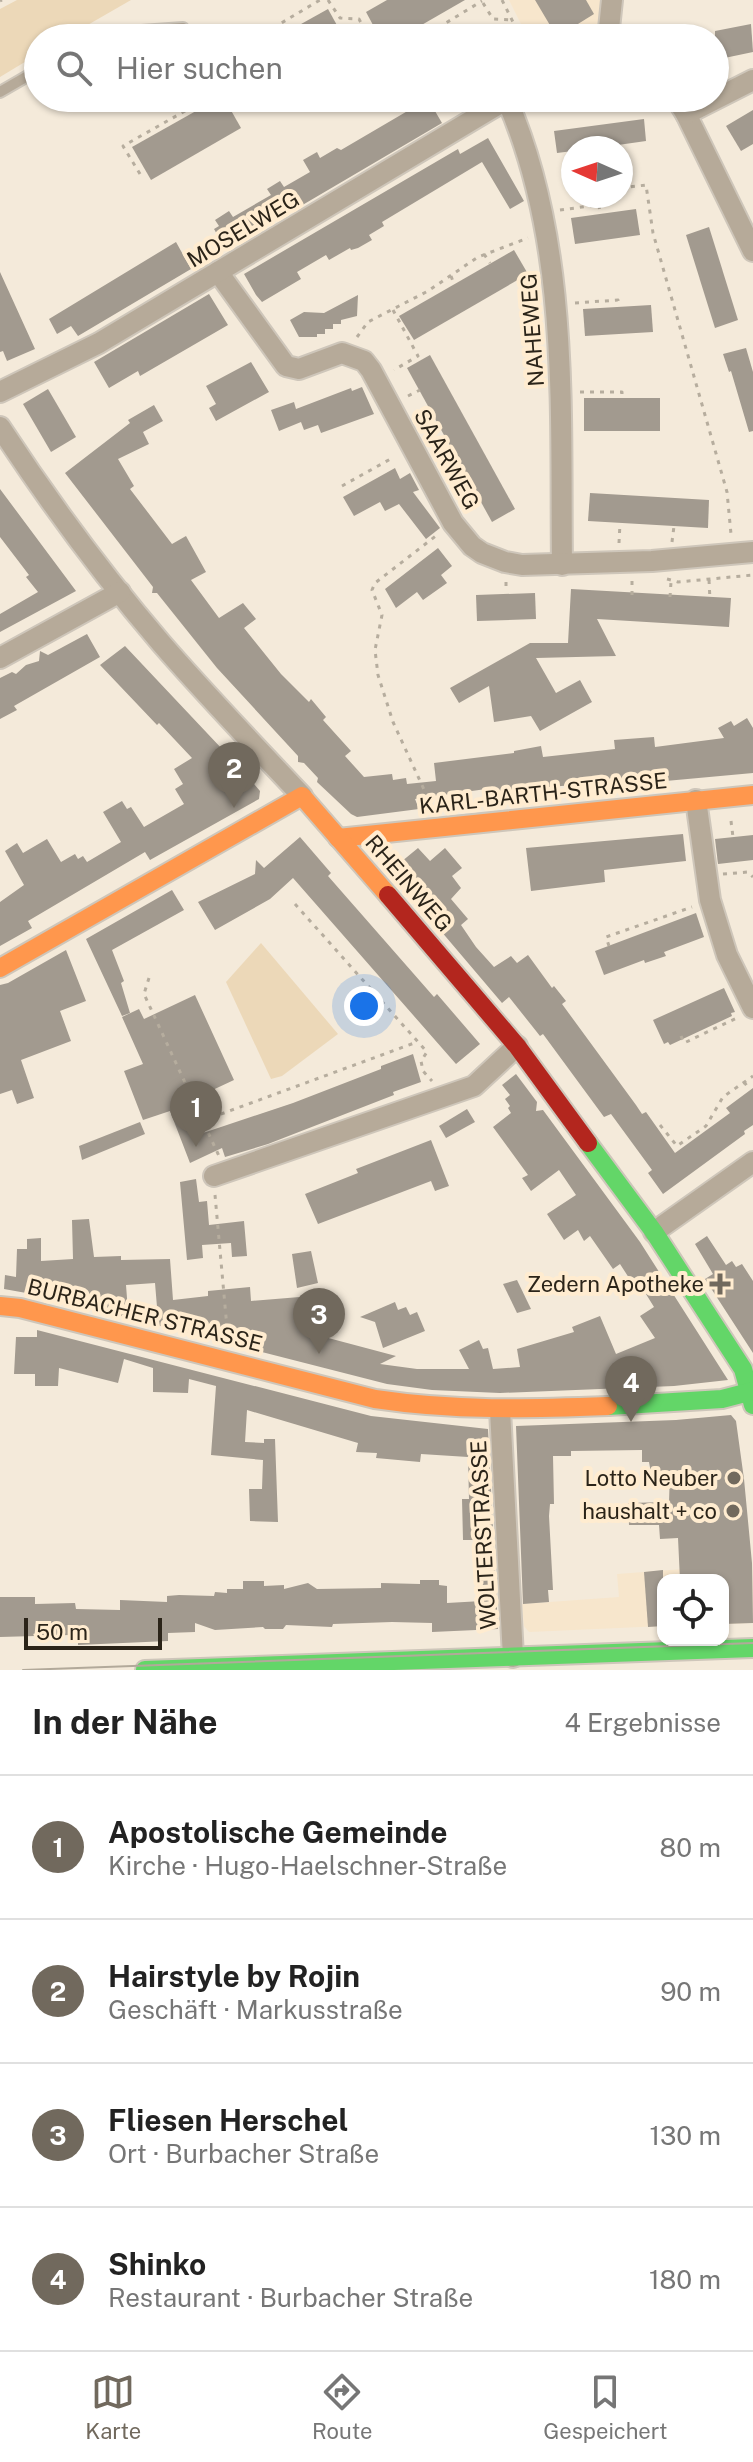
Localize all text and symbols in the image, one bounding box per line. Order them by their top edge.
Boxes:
search box [24,24,729,112]
icon: search [52,46,96,90]
text: Hier suchen [116,50,283,86]
north arrow [561,136,633,208]
street label: MOSELWEG [182,185,304,273]
street label: NAHEWEG [515,272,549,388]
street label: SAARWEG [409,404,485,514]
pin: 2 [208,742,260,808]
street label: KARL-BARTH-STRASSE [418,767,668,819]
street label: RHEINWEG [360,830,458,936]
your location [344,986,384,1026]
pin: 1 [170,1081,222,1147]
place label: Zedern Apotheke [527,1271,704,1297]
street label: BURBACHER STRASSE [25,1273,265,1357]
marker: Zedern Apotheke [711,1275,729,1293]
pin: 3 [293,1288,345,1354]
pin: 4 [605,1356,657,1422]
street label: WOLTERSTRASSE [465,1440,501,1630]
place label: Lotto Neuber [584,1465,718,1491]
marker: Lotto Neuber [725,1469,743,1487]
place label: haushalt + co [582,1498,717,1524]
marker: haushalt + co [724,1502,742,1520]
map controls [657,1574,729,1646]
button: locate [657,1574,729,1646]
scale bar [24,1614,162,1650]
text: 50 m [36,1619,88,1645]
text: In der Nähe [32,1702,218,1742]
text: 4 Ergebnisse [564,1707,721,1738]
text: Apostolische Gemeinde [108,1814,447,1850]
text: 1 [52,1832,64,1863]
text: 80 m [660,1832,721,1863]
text: Kirche · Hugo-Haelschner-Straße [108,1850,507,1881]
text: Hairstyle by Rojin [108,1958,360,1994]
text: 2 [50,1976,66,2007]
text: 90 m [660,1976,721,2007]
text: Geschäft · Markusstraße [108,1994,403,2025]
text: Fliesen Herschel [108,2102,348,2138]
text: 3 [49,2120,67,2151]
text: 130 m [649,2120,721,2151]
text: Ort · Burbacher Straße [108,2138,379,2169]
text: Shinko [108,2246,206,2282]
text: 4 [49,2264,67,2295]
text: 180 m [649,2264,721,2295]
text: Restaurant · Burbacher Straße [108,2282,473,2313]
tab: Karte [85,2370,141,2444]
tab: Route [312,2370,372,2444]
tab: Gespeichert [543,2370,668,2444]

